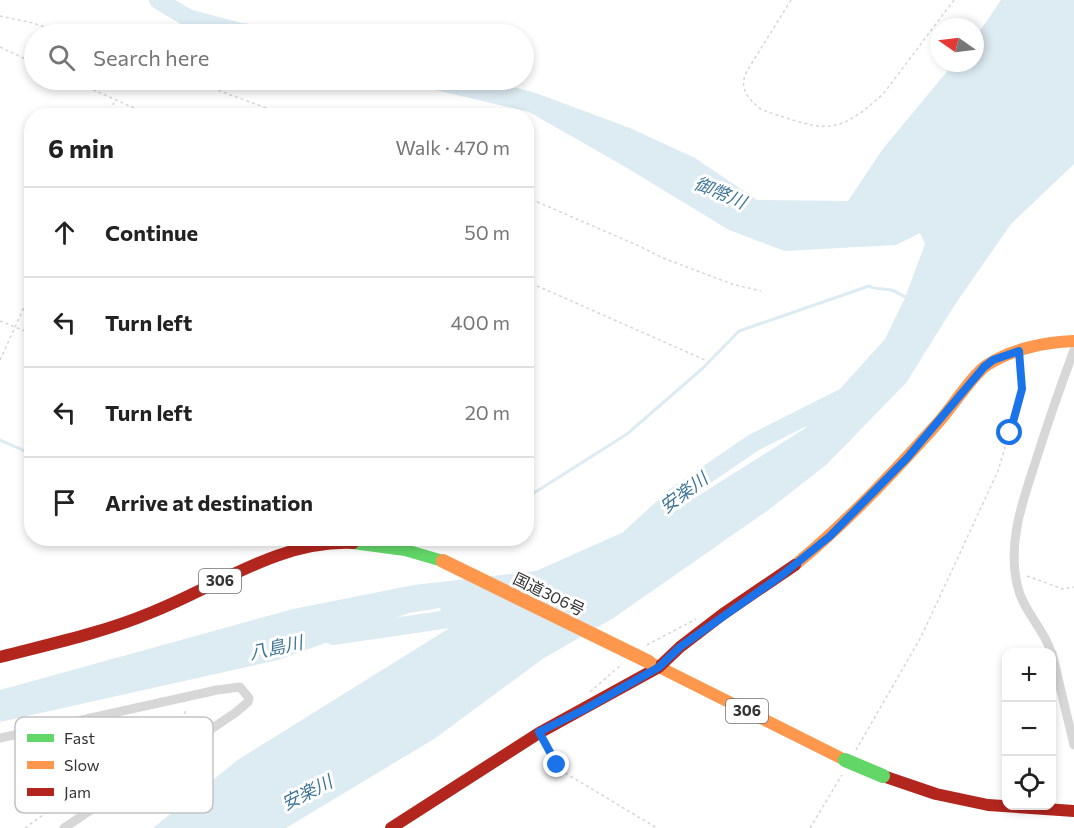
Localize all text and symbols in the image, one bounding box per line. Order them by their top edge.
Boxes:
north arrow [930,18,984,72]
search box [24,24,534,90]
icon: search [45,41,78,74]
text: Search here [93,44,209,71]
text: 6 min [48,132,114,163]
text: Walk · 470 m [395,135,510,159]
water label: 御幣川 [691,171,751,214]
icon: ahead [48,216,81,249]
text: Continue [105,219,198,246]
text: 50 m [464,220,510,244]
icon: left [48,306,81,339]
text: Turn left [105,309,192,336]
text: 400 m [451,310,510,334]
icon: left [48,396,81,429]
text: Turn left [105,399,192,426]
text: 20 m [465,400,510,424]
route start [996,419,1022,445]
water label: 安楽川 [655,466,713,517]
icon: arrive [48,486,81,519]
text: Arrive at destination [105,489,313,516]
street label: 国道306号 [510,568,588,619]
road number: 306 [199,569,241,593]
water label: 八島川 [247,630,306,663]
map controls [1002,648,1056,810]
button: + [1002,648,1056,702]
road number: 306 [726,699,768,723]
button: − [1002,702,1056,756]
legend [15,717,213,813]
text: Fast [64,728,95,747]
route end [543,751,569,777]
text: Slow [64,755,100,774]
button: locate [1002,756,1056,810]
water label: 安楽川 [277,769,337,814]
text: Jam [64,782,91,801]

